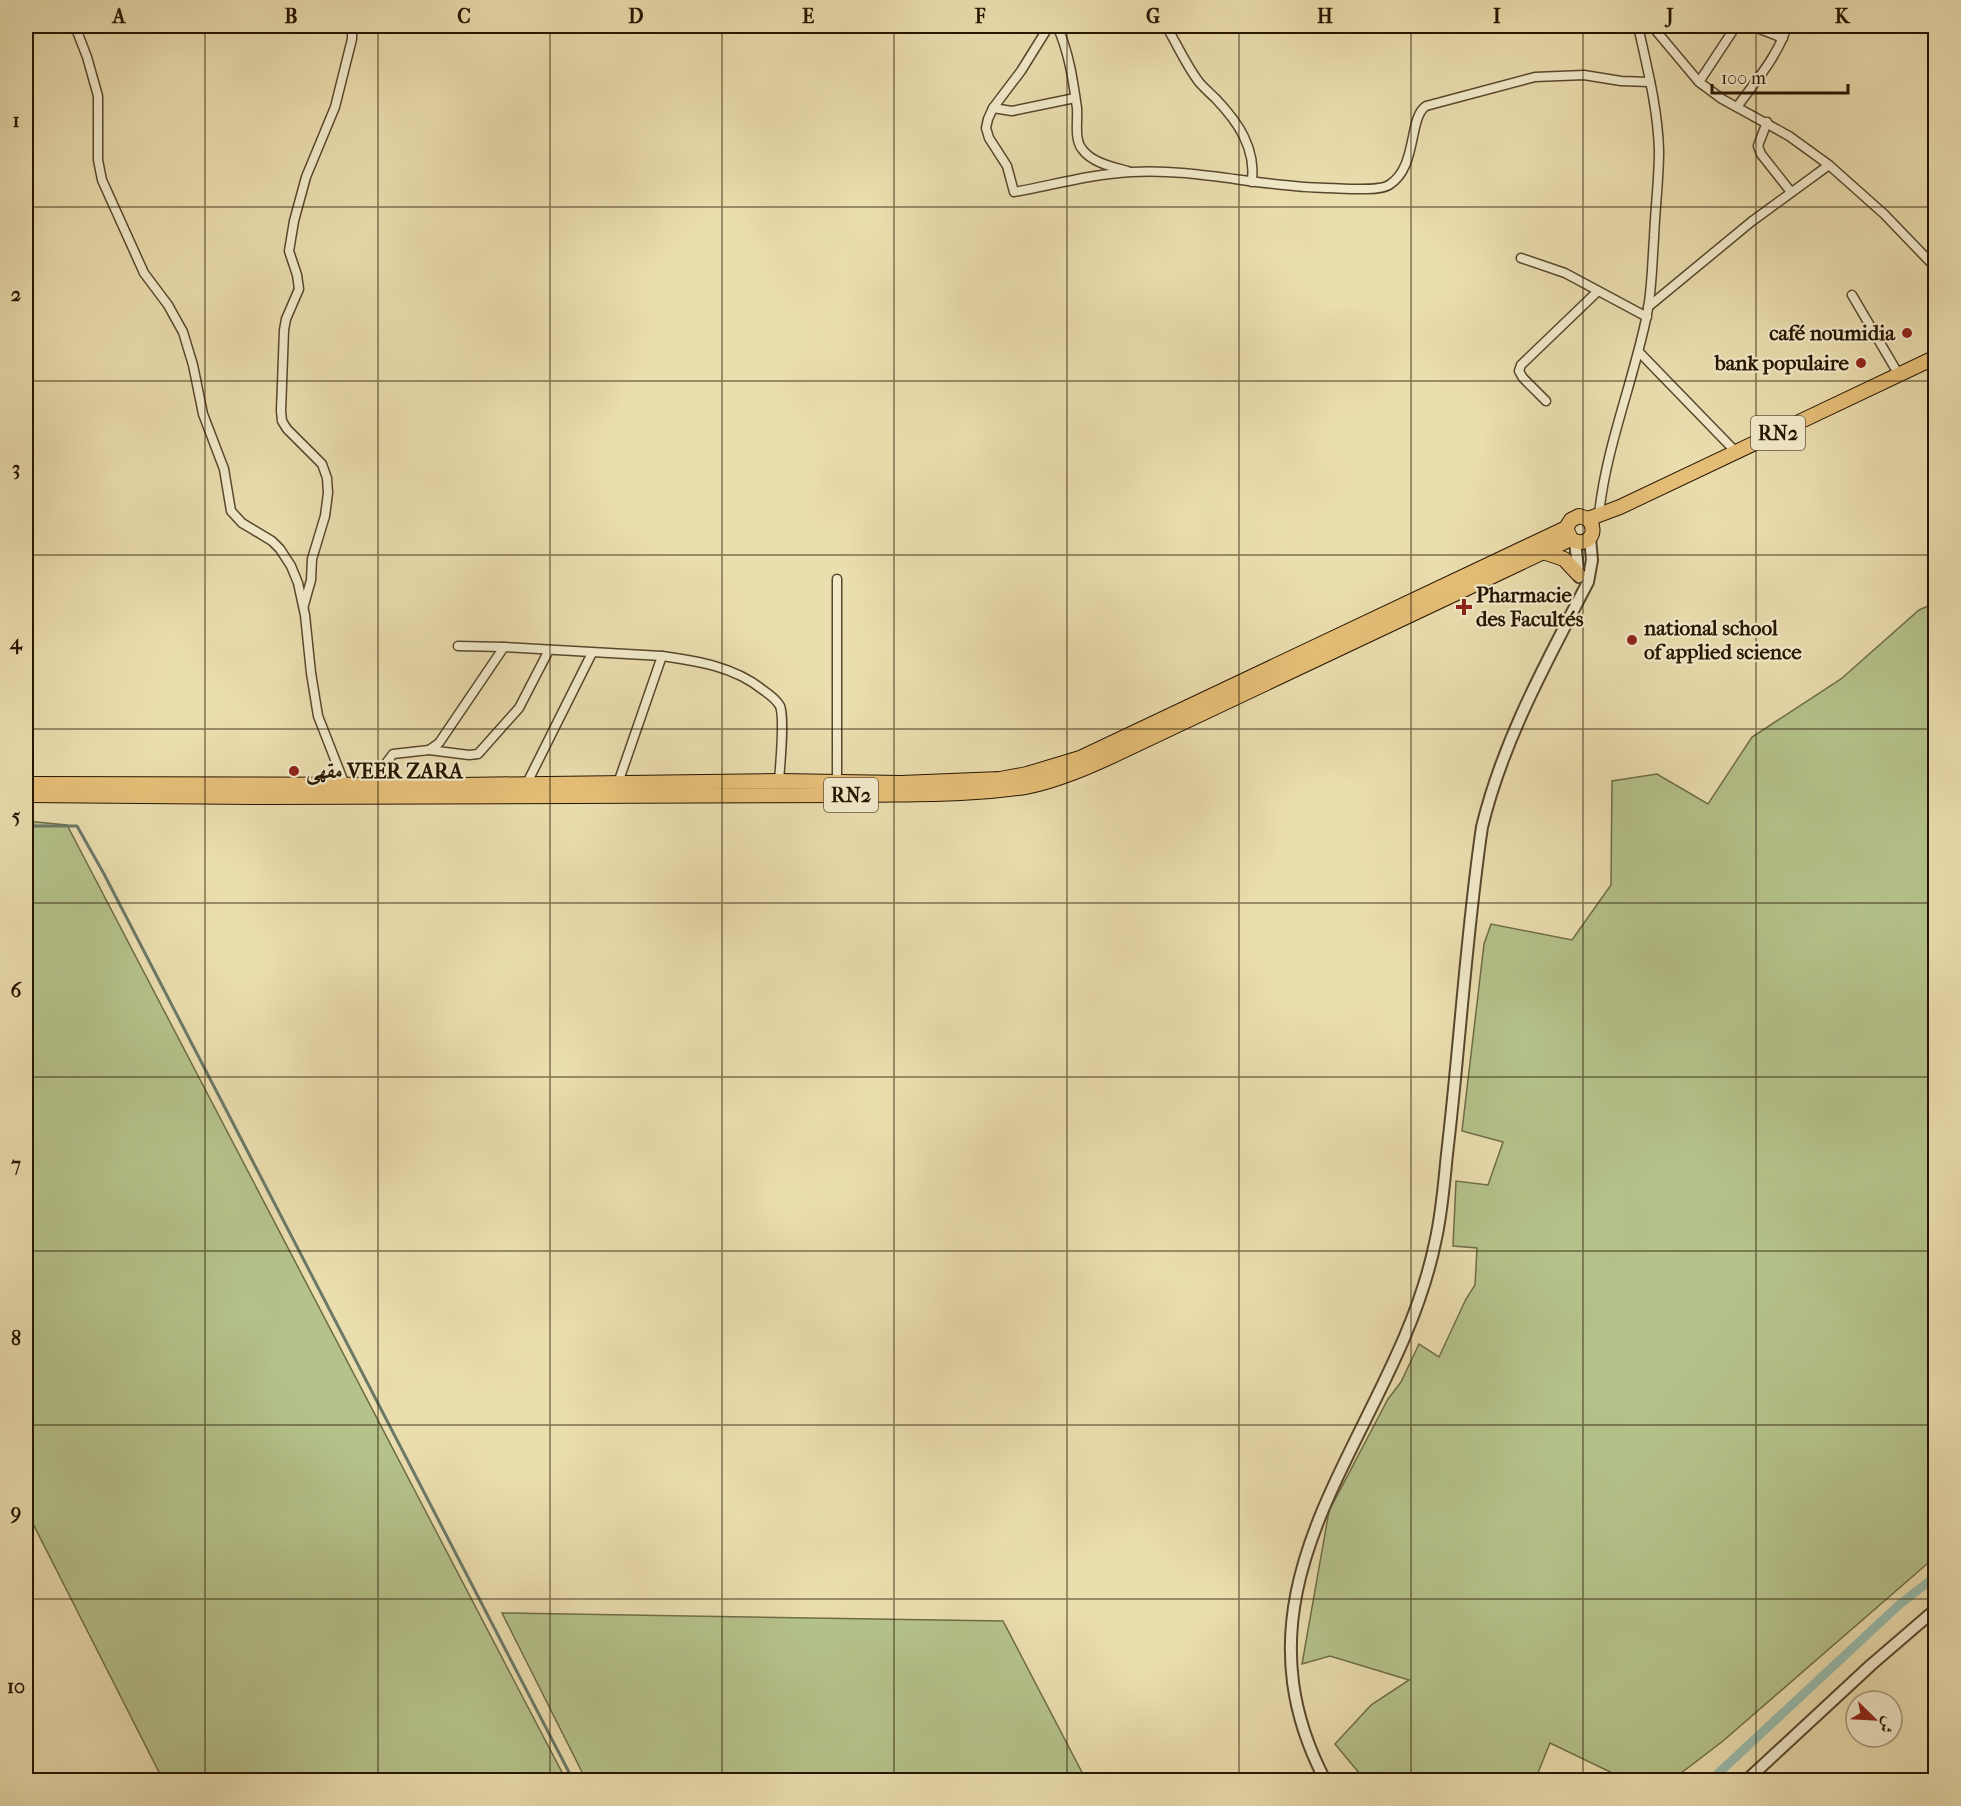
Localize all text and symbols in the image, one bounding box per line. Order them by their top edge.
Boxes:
text: A [111,5,127,28]
text: B [284,5,298,28]
text: C [457,5,471,28]
text: D [628,5,644,28]
text: E [802,5,814,28]
text: F [974,5,986,28]
text: G [1146,5,1160,28]
text: H [1317,5,1333,28]
text: I [1493,5,1501,28]
text: J [1664,5,1674,28]
text: K [1835,5,1851,28]
scale bar [1712,57,1848,95]
text: 100 m [1721,68,1766,89]
text: 1 [12,109,20,132]
text: 2 [11,283,21,306]
place label: café noumidia [1769,321,1896,345]
marker: café noumidia [1900,326,1914,340]
place label: bank populaire [1714,351,1850,375]
marker: bank populaire [1854,356,1868,370]
road number: RN2 [1751,416,1805,450]
text: 3 [12,457,20,480]
place label: Pharmacie des Facultés [1476,583,1584,631]
marker: Pharmacie des Facultés [1457,600,1471,614]
place label: national school of applied science [1643,616,1802,664]
text: 4 [9,631,23,655]
marker: national school of applied science [1625,633,1639,647]
place label: مقهى VEER ZARA [306,759,464,785]
marker: مقهى VEER ZARA [287,764,301,778]
road number: RN2 [824,778,878,812]
text: 5 [12,805,21,828]
text: 6 [11,979,23,1002]
text: 7 [10,1153,21,1176]
text: 8 [11,1327,21,1350]
text: 9 [10,1501,21,1524]
text: 10 [7,1675,25,1698]
north arrow [1844,1689,1904,1749]
text: ش [1875,1714,1899,1736]

